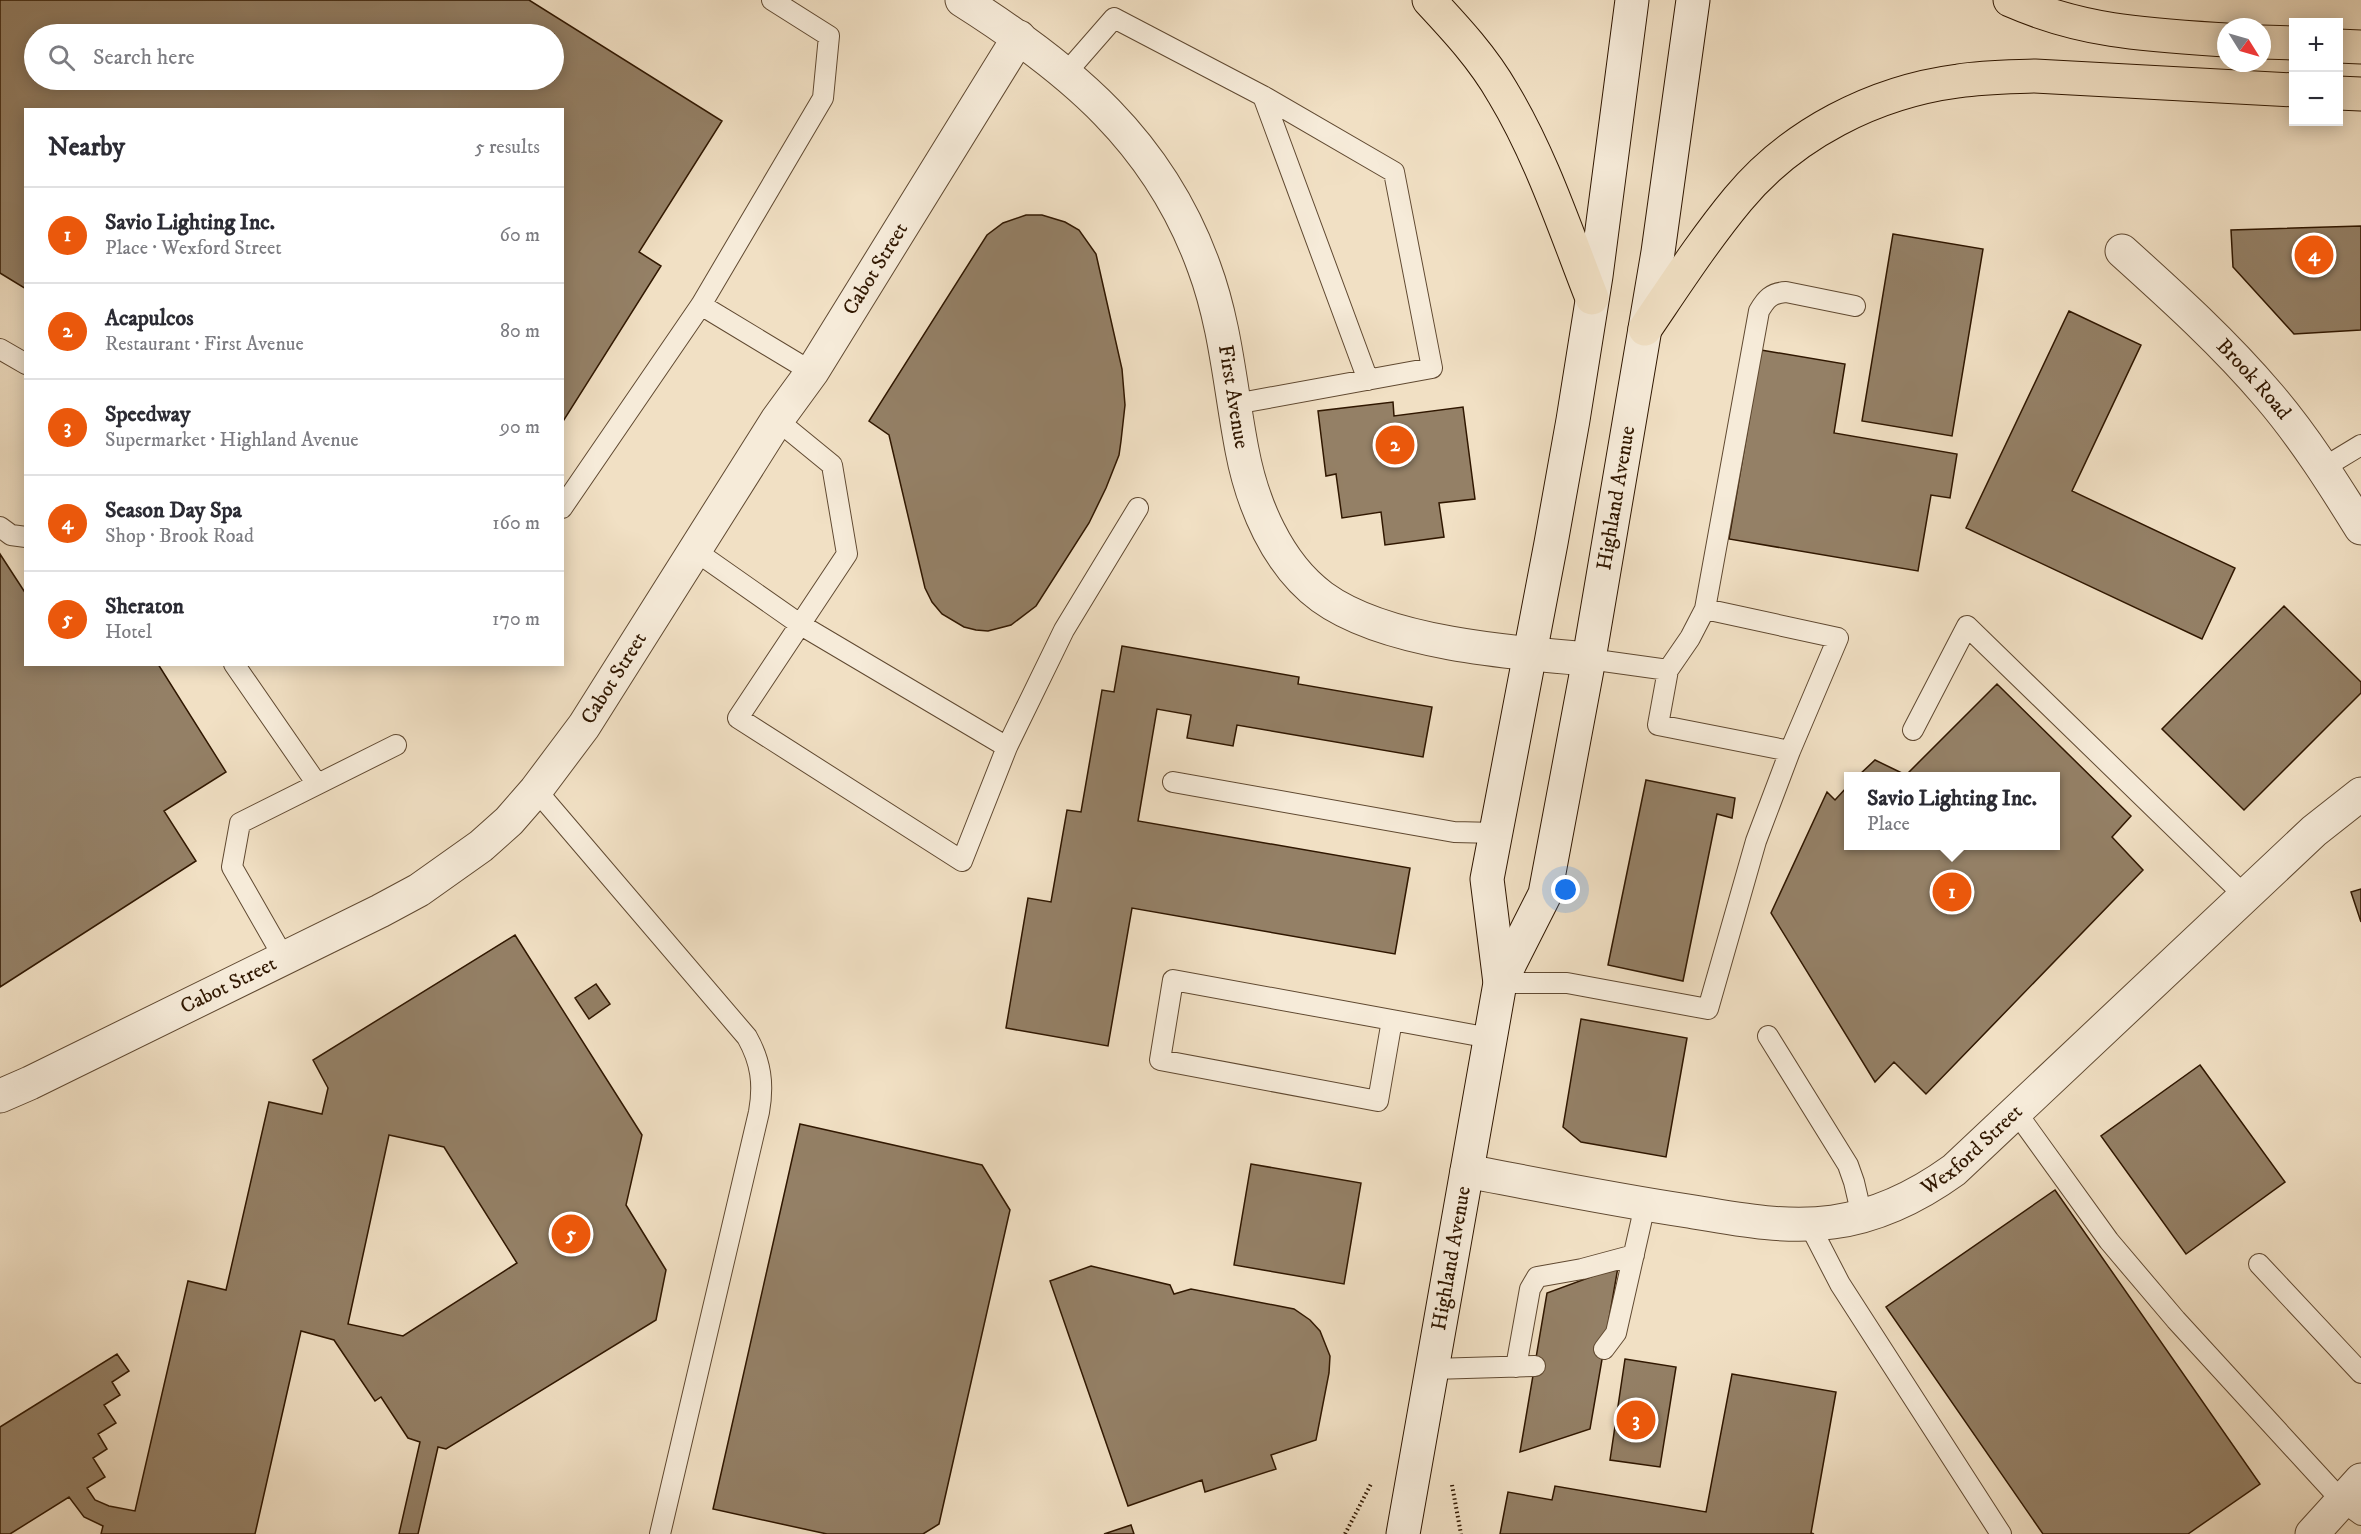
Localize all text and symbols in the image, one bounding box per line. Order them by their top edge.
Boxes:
north arrow [2217,18,2271,72]
map controls [2289,18,2343,126]
button: + [2289,18,2343,72]
search box [24,24,564,90]
icon: search [45,41,78,74]
text: Search here [93,44,195,71]
button: − [2289,72,2343,126]
text: Nearby [48,131,125,164]
text: 5 results [475,135,540,160]
text: Savio Lighting Inc. [105,209,275,236]
street label: Cabot Street [837,218,914,320]
text: 1 [64,223,71,248]
text: 60 m [500,223,540,248]
pin: 4 [2294,232,2334,278]
text: Place · Wexford Street [105,236,282,261]
text: Acapulcos [105,305,194,332]
text: 2 [63,319,72,344]
text: 80 m [500,319,540,344]
text: Restaurant · First Avenue [105,332,304,357]
street label: Brook Road [2211,334,2297,426]
street label: First Avenue [1212,343,1255,451]
text: Speedway [105,401,190,428]
text: 3 [64,415,71,440]
text: 90 m [500,415,540,440]
pin: 2 [1376,422,1414,468]
street label: Highland Avenue [1591,424,1641,572]
text: Supermarket · Highland Avenue [105,428,359,453]
text: Season Day Spa [105,497,242,524]
text: 4 [62,511,73,536]
text: 160 m [492,511,540,536]
text: Shop · Brook Road [105,524,254,549]
text: Sheraton [105,593,184,620]
text: 5 [63,607,72,632]
text: 170 m [492,607,540,632]
text: Hotel [105,620,152,645]
street label: Cabot Street [575,627,653,729]
popup [1844,772,2060,850]
text: Savio Lighting Inc. [1867,785,2037,812]
text: Place [1867,812,1910,837]
pin: 1 [1932,870,1972,914]
your location [1551,875,1580,904]
street label: Cabot Street [176,951,281,1020]
street label: Wexford Street [1915,1099,2028,1202]
street label: Highland Avenue [1426,1184,1477,1332]
pin: 5 [552,1212,590,1256]
pin: 3 [1616,1398,1656,1442]

